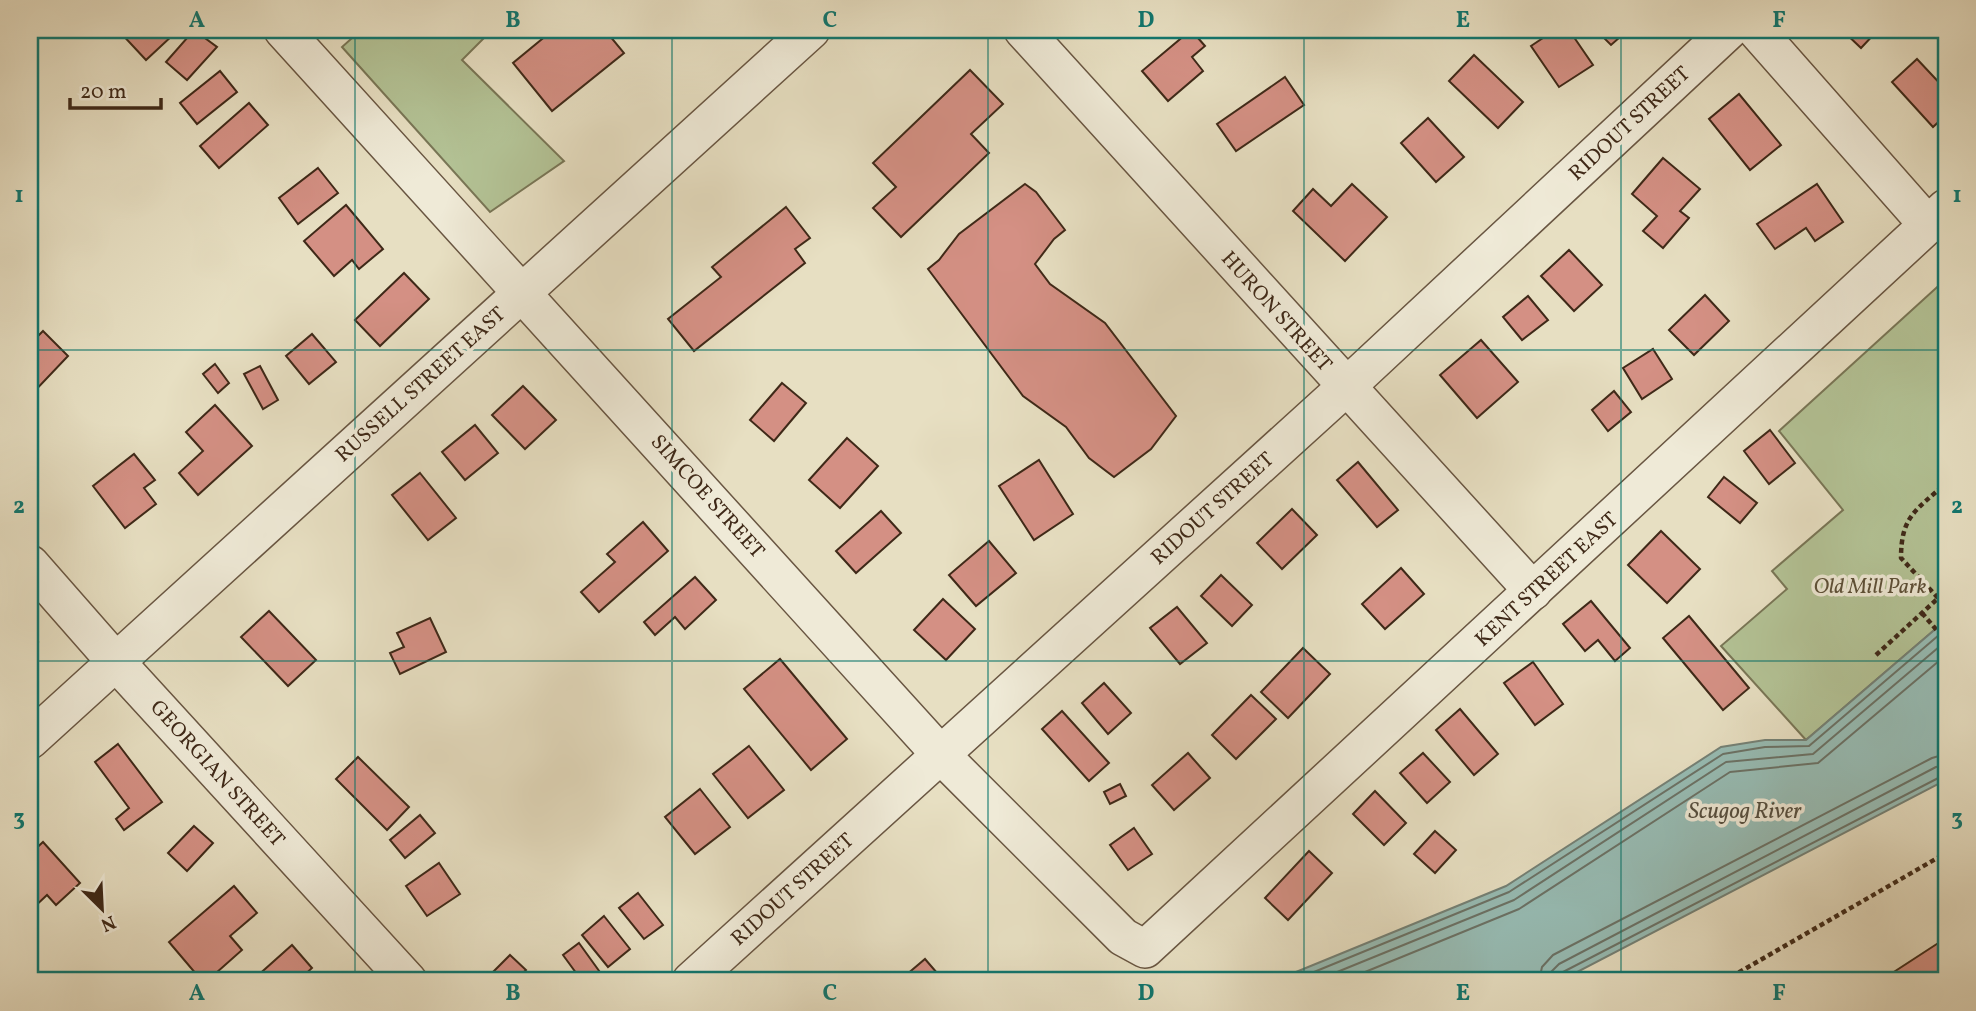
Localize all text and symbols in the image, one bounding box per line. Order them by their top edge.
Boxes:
text: A [189,5,205,37]
text: B [505,5,521,37]
text: C [823,5,837,37]
text: D [1138,5,1155,37]
text: E [1456,5,1470,37]
text: F [1772,5,1786,37]
street label: RIDOUT STREET [1563,60,1697,188]
scale bar [70,66,161,110]
text: 20 m [80,78,126,107]
text: 1 [14,180,24,212]
text: 1 [1952,180,1962,212]
street label: HURON STREET [1214,245,1338,379]
street label: RUSSELL STREET EAST [330,301,512,469]
street label: SIMCOE STREET [643,429,771,565]
street label: RIDOUT STREET [1145,446,1281,572]
text: 2 [13,491,25,523]
text: 2 [1951,491,1963,523]
street label: KENT STREET EAST [1469,506,1625,654]
park label: Old Mill Park [1814,573,1927,602]
street label: GEORGIAN STREET [143,694,291,854]
water label: Scugog River [1688,796,1802,828]
text: 3 [13,803,25,835]
text: 3 [1951,803,1963,835]
street label: RIDOUT STREET [725,827,861,953]
north arrow [66,874,136,944]
text: N [96,908,120,937]
text: A [189,978,205,1010]
text: B [505,978,521,1010]
text: C [823,978,837,1010]
text: D [1138,978,1155,1010]
text: E [1456,978,1470,1010]
text: F [1772,978,1786,1010]

